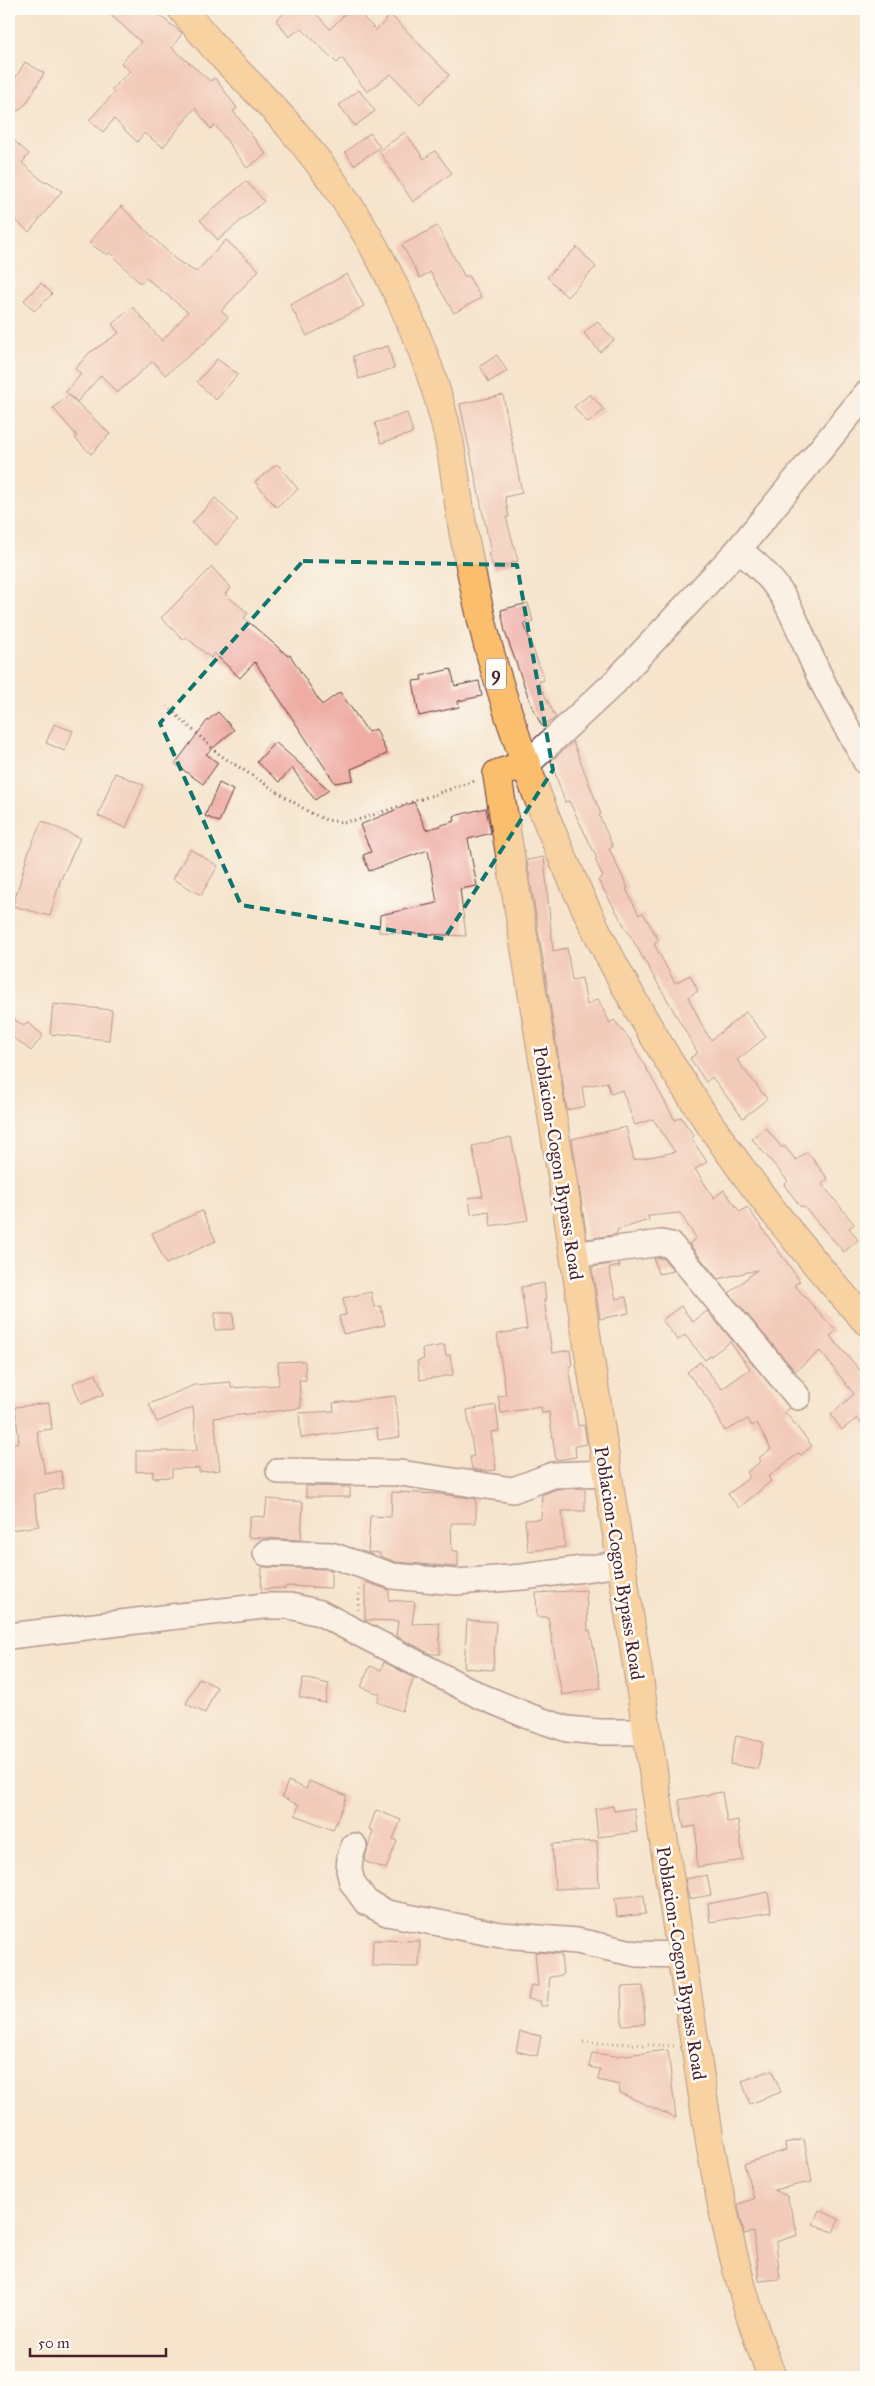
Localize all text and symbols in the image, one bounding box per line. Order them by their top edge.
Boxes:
road number: 9 [486,659,506,690]
street label: Poblacion-Cogon Bypass Road [528,1045,588,1282]
street label: Poblacion-Cogon Bypass Road [589,1445,649,1682]
street label: Poblacion-Cogon Bypass Road [651,1845,711,2082]
scale bar [30,2326,166,2358]
text: 50 m [38,2334,70,2352]

